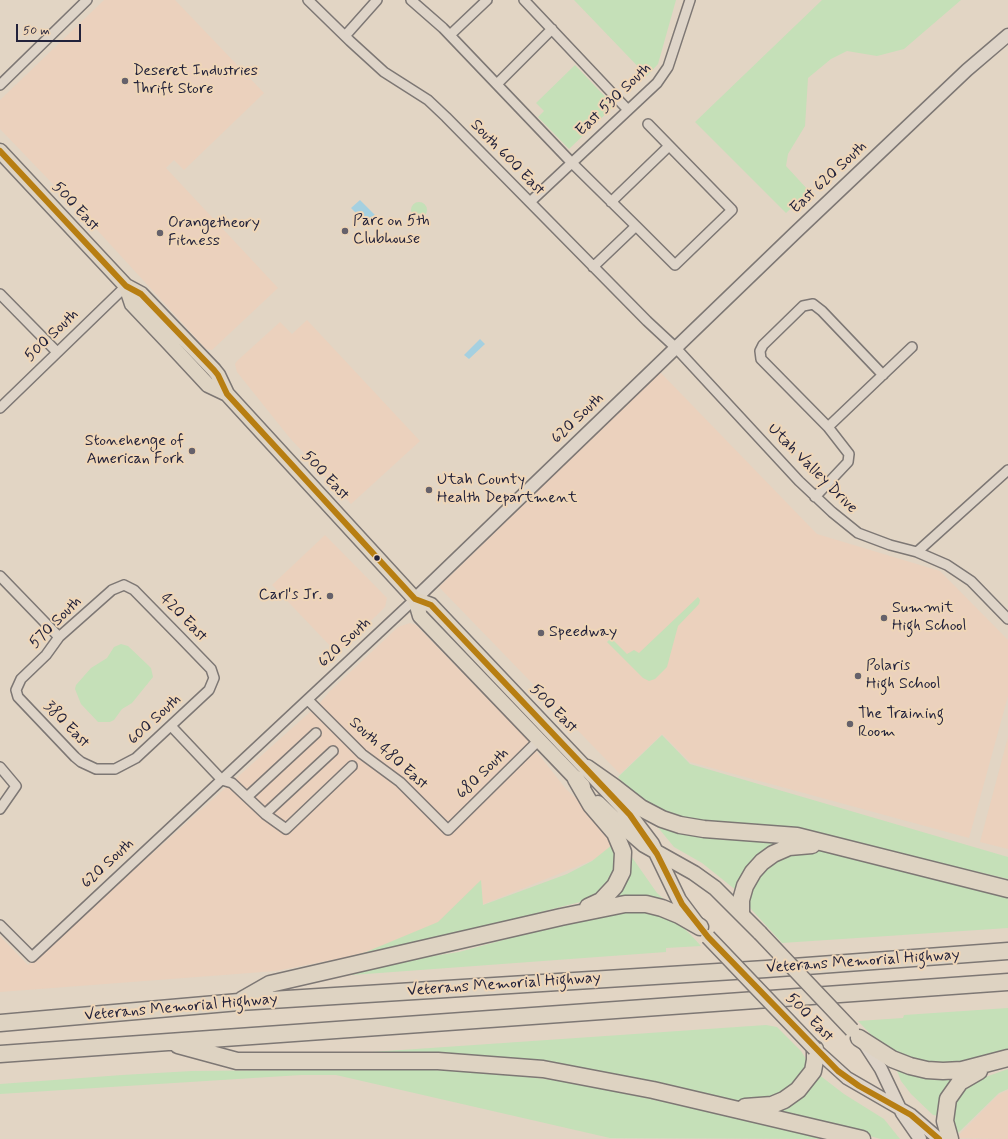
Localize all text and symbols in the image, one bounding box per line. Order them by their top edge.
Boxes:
scale bar [18,16,83,42]
text: 50 m [23,23,50,39]
street label: East 530 South [572,59,656,141]
place label: Deseret Industries Thrift Store [133,62,258,100]
marker: Deseret Industries Thrift Store [120,76,130,86]
street label: South 600 East [466,116,548,200]
street label: East 620 South [787,138,871,218]
street label: 500 East [47,178,103,236]
place label: Parc on 5th Clubhouse [353,212,430,250]
place label: Orangetheory Fitness [168,214,260,252]
marker: Parc on 5th Clubhouse [340,226,350,236]
marker: Orangetheory Fitness [155,228,165,238]
street label: 500 South [21,306,83,366]
street label: 620 South [548,389,608,449]
street label: Utah Valley Drive [763,420,861,518]
place label: Stonehenge of American Fork [85,432,184,470]
marker: Stonehenge of American Fork [187,446,197,456]
street label: 500 East [297,447,353,505]
place label: Utah County Health Department [437,471,577,509]
marker: Utah County Health Department [424,485,434,495]
unlabelled marker [372,553,382,563]
place label: Carl's Jr. [258,586,322,606]
street label: 420 East [155,590,211,646]
marker: Carl's Jr. [325,591,335,601]
street label: 570 South [26,593,86,653]
place label: Summit High School [892,599,967,637]
marker: Summit High School [879,613,889,623]
street label: 620 South [315,614,375,672]
place label: Speedway [549,623,617,643]
marker: Speedway [536,628,546,638]
place label: Polaris High School [866,657,941,695]
marker: Polaris High School [853,671,863,681]
street label: 500 East [525,680,581,738]
street label: 600 South [124,690,186,750]
street label: 380 East [39,697,93,753]
place label: The Training Room [858,705,944,743]
street label: South 480 East [345,714,431,794]
marker: The Training Room [845,719,855,729]
street label: 680 South [453,744,513,804]
street label: 620 South [78,835,138,893]
street label: Veterans Memorial Highway [766,946,960,978]
street label: Veterans Memorial Highway [407,969,601,1001]
street label: 500 East [781,989,837,1047]
street label: Veterans Memorial Highway [84,990,278,1026]

